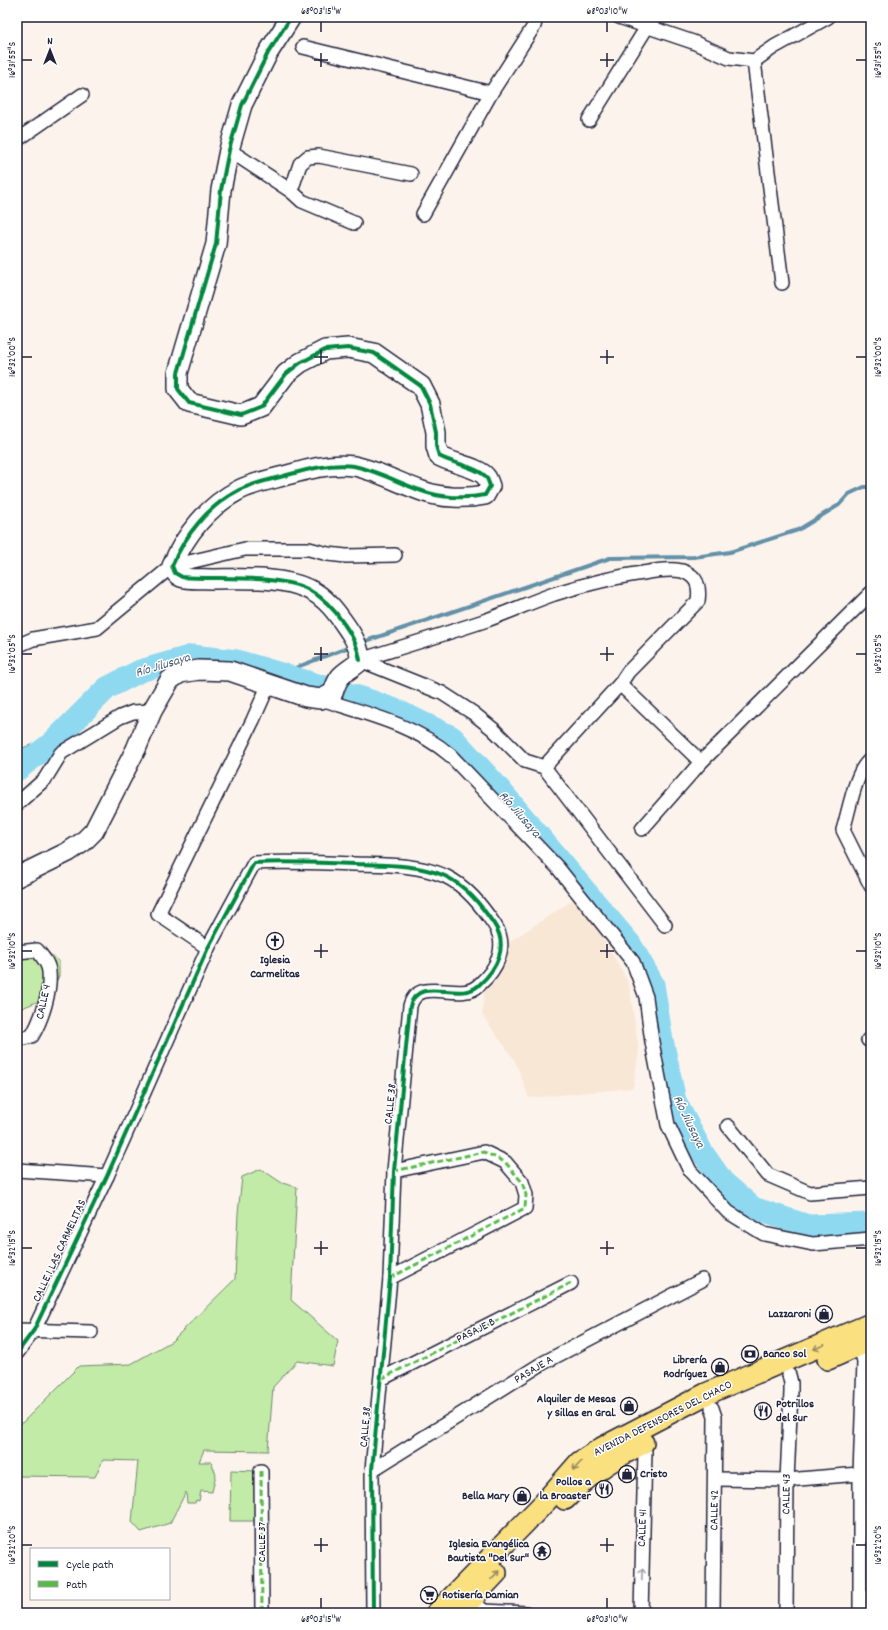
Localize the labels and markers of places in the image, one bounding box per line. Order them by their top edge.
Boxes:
church icon: Iglesia Carmelitas [265,931,285,951]
place label: Iglesia Carmelitas [250,952,300,983]
shop icon: Lazzaroni [814,1304,834,1324]
place label: Lazzaroni [768,1306,812,1323]
bank icon: Banco Sol [740,1344,760,1364]
place label: Banco Sol [763,1346,806,1363]
place label: Librería Rodríguez [663,1352,708,1383]
shop icon: Librería Rodríguez [710,1357,730,1377]
place label: Alquiler de Mesas y Sillas en Gral. [537,1391,616,1422]
shop icon: Alquiler de Mesas y Sillas en Gral. [619,1396,639,1416]
place label: Potrillos del Sur [776,1396,814,1427]
restaurant icon: Potrillos del Sur [753,1401,773,1421]
shop icon: Cristo [617,1464,637,1484]
place label: Cristo [640,1466,668,1483]
place label: Pollos a la Broaster [539,1474,592,1505]
restaurant icon: Pollos a la Broaster [594,1479,614,1499]
shop icon: Bella Mary [512,1486,532,1506]
place label: Bella Mary [462,1488,510,1505]
place label: Iglesia Evangélica Bautista "Del Sur" [447,1536,530,1567]
temple icon: Iglesia Evangélica Bautista "Del Sur" [532,1541,552,1561]
supermarket icon: Rotisería Damian [419,1585,439,1605]
place label: Rotisería Damian [442,1587,519,1604]

